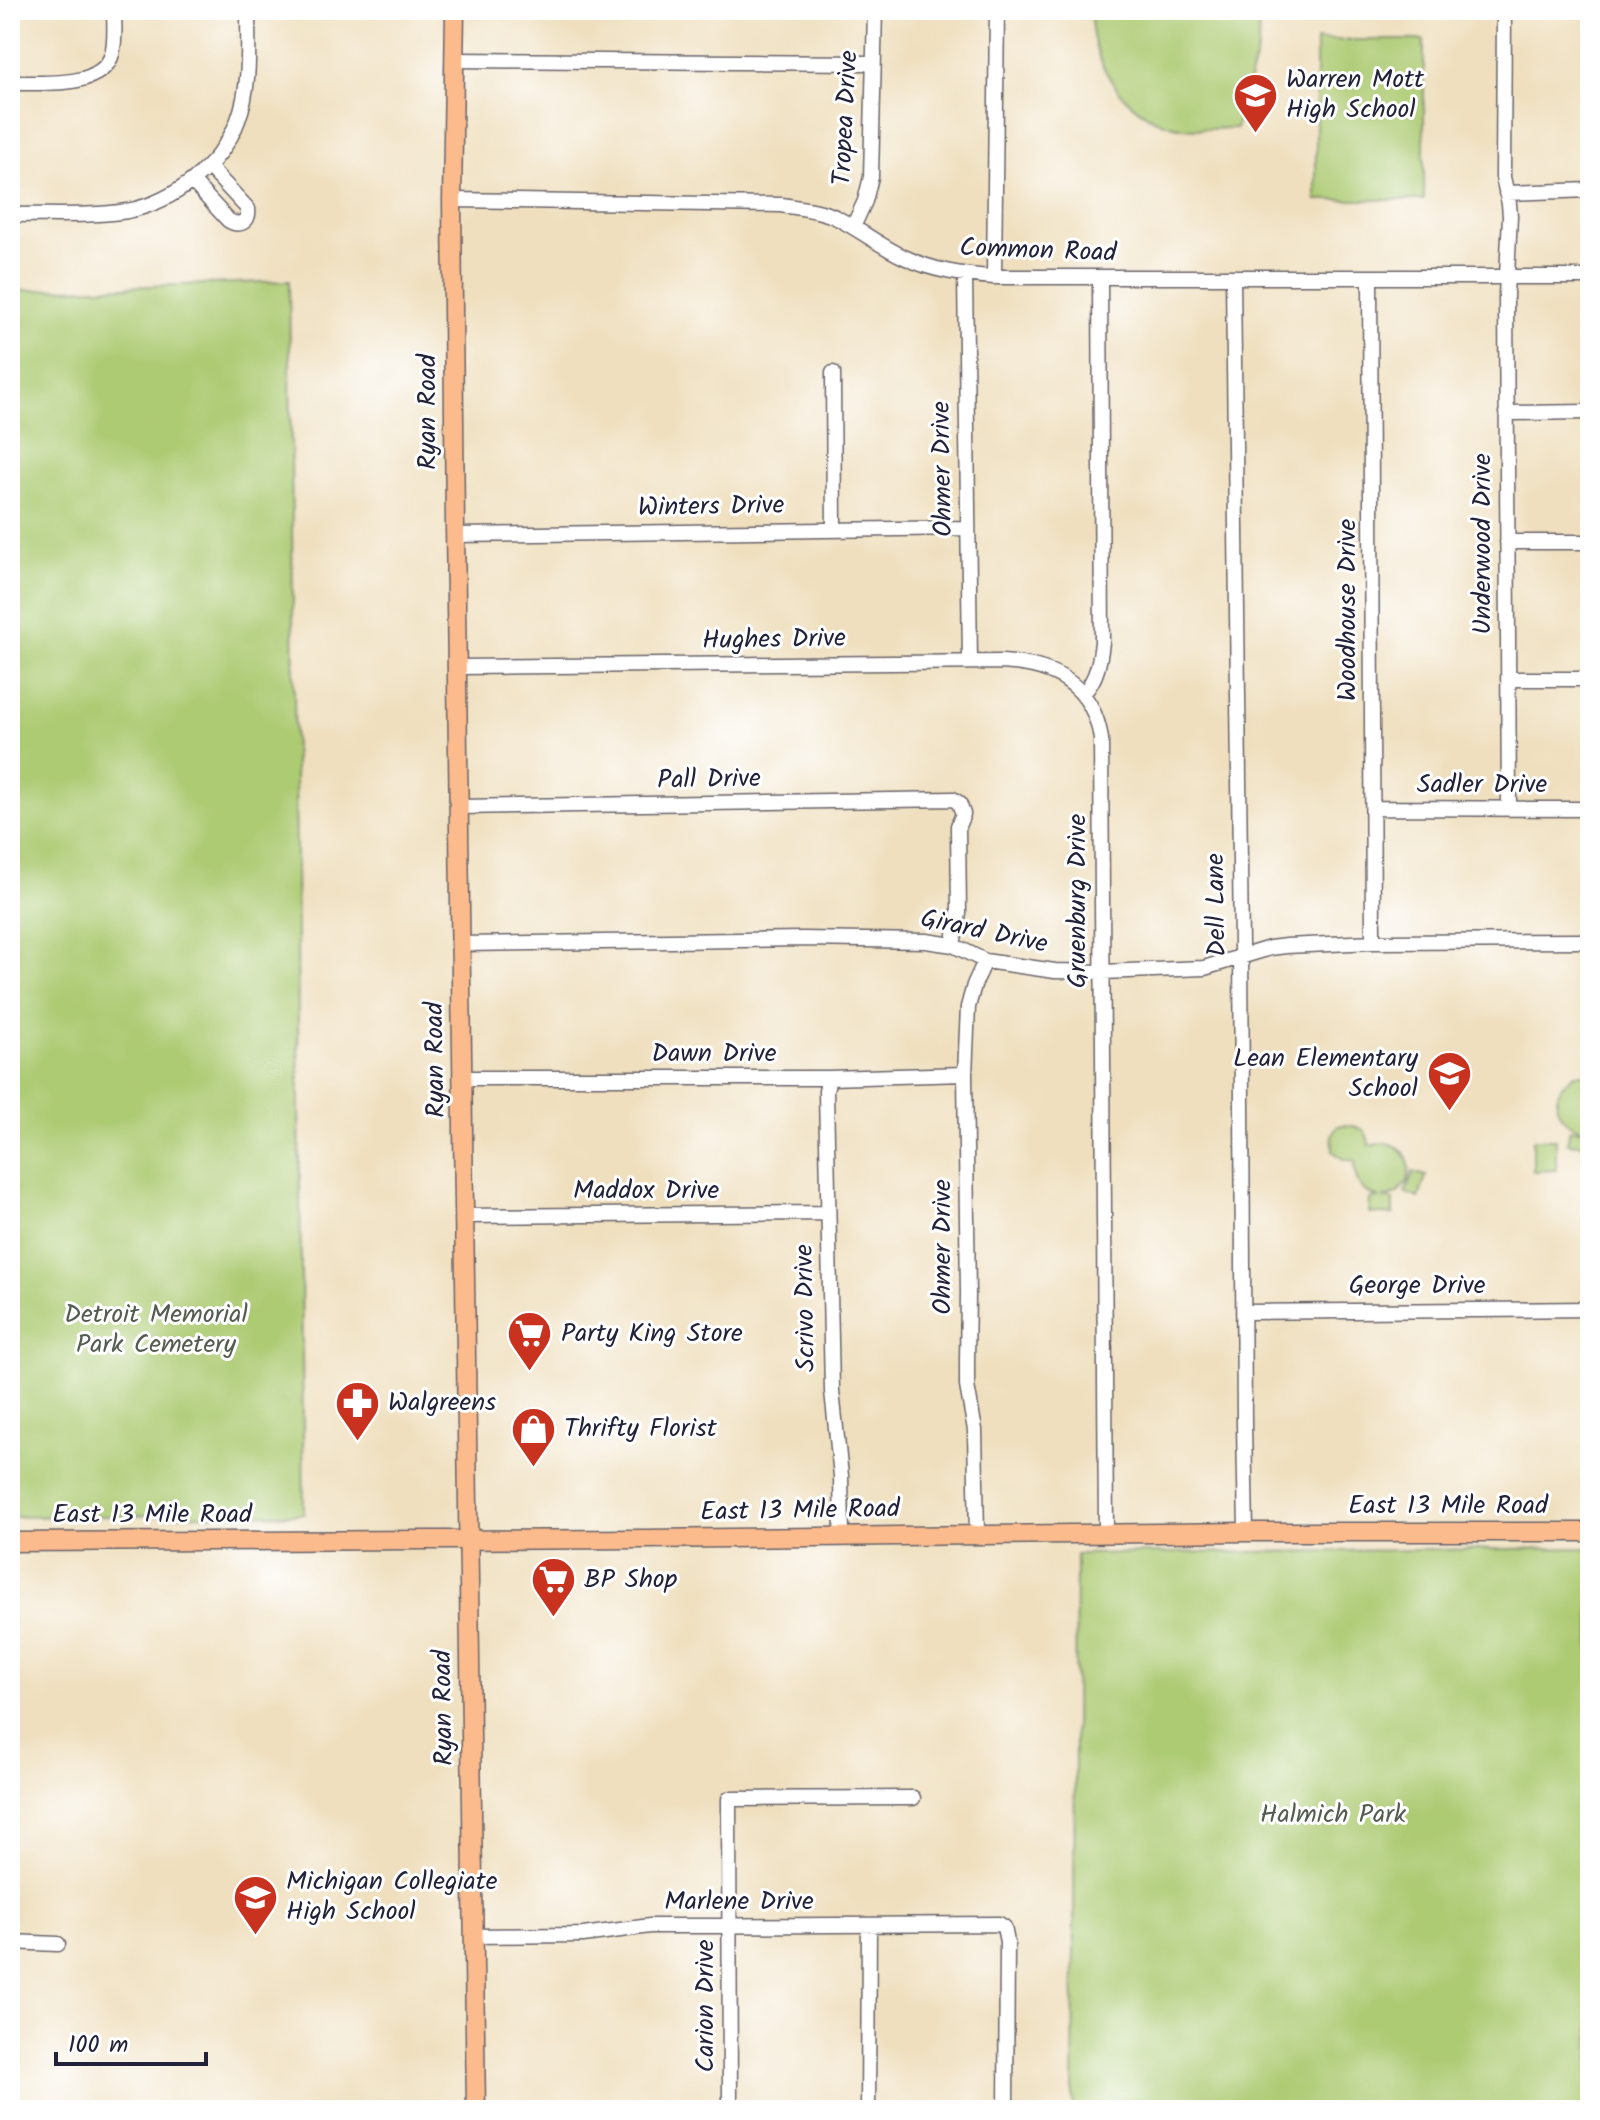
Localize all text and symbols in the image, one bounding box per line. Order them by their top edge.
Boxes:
street label: Tropea Drive [821,49,871,187]
place label: Warren Mott High School [1286,59,1425,131]
school or university icon: Warren Mott High School [1231,71,1279,134]
street label: Common Road [959,227,1118,275]
street label: Ryan Road [407,353,449,470]
street label: Ohmer Drive [921,401,965,537]
street label: Underwood Drive [1462,453,1504,635]
street label: Winters Drive [637,485,785,529]
street label: Woodhouse Drive [1327,518,1369,701]
street label: Hughes Drive [702,618,846,662]
street label: Pall Drive [657,758,762,802]
street label: Sadler Drive [1417,764,1547,806]
street label: Gruenburg Drive [1057,814,1099,988]
street label: Dell Lane [1195,853,1239,957]
street label: Girard Drive [916,898,1052,966]
street label: Ryan Road [414,1001,458,1118]
street label: Dawn Drive [652,1033,777,1075]
place label: Lean Elementary School [1233,1038,1419,1110]
school or university icon: Lean Elementary School [1425,1050,1473,1113]
street label: Maddox Drive [573,1170,719,1212]
street label: Ohmer Drive [922,1179,964,1315]
street label: Scrivo Drive [784,1244,828,1372]
street label: George Drive [1349,1265,1486,1307]
park label: Detroit Memorial Park Cemetery [64,1294,248,1366]
supermarket icon: Party King Store [506,1310,554,1373]
place label: Party King Store [561,1313,743,1355]
pharmacy icon: Walgreens [333,1379,381,1442]
place label: Walgreens [388,1382,496,1424]
shop icon: Thrifty Florist [509,1405,557,1468]
place label: Thrifty Florist [564,1408,718,1450]
street label: East 13 Mile Road [1348,1485,1549,1527]
street label: East 13 Mile Road [700,1488,901,1534]
street label: East 13 Mile Road [52,1494,253,1536]
supermarket icon: BP Shop [529,1556,577,1619]
place label: BP Shop [584,1559,678,1601]
street label: Ryan Road [422,1649,466,1766]
park label: Halmich Park [1260,1794,1407,1836]
place label: Michigan Collegiate High School [286,1861,498,1933]
school or university icon: Michigan Collegiate High School [231,1873,279,1936]
street label: Marlene Drive [664,1881,814,1923]
street label: Carion Drive [685,1939,727,2072]
scale bar [56,2016,206,2066]
text: 100 m [68,2026,128,2065]

